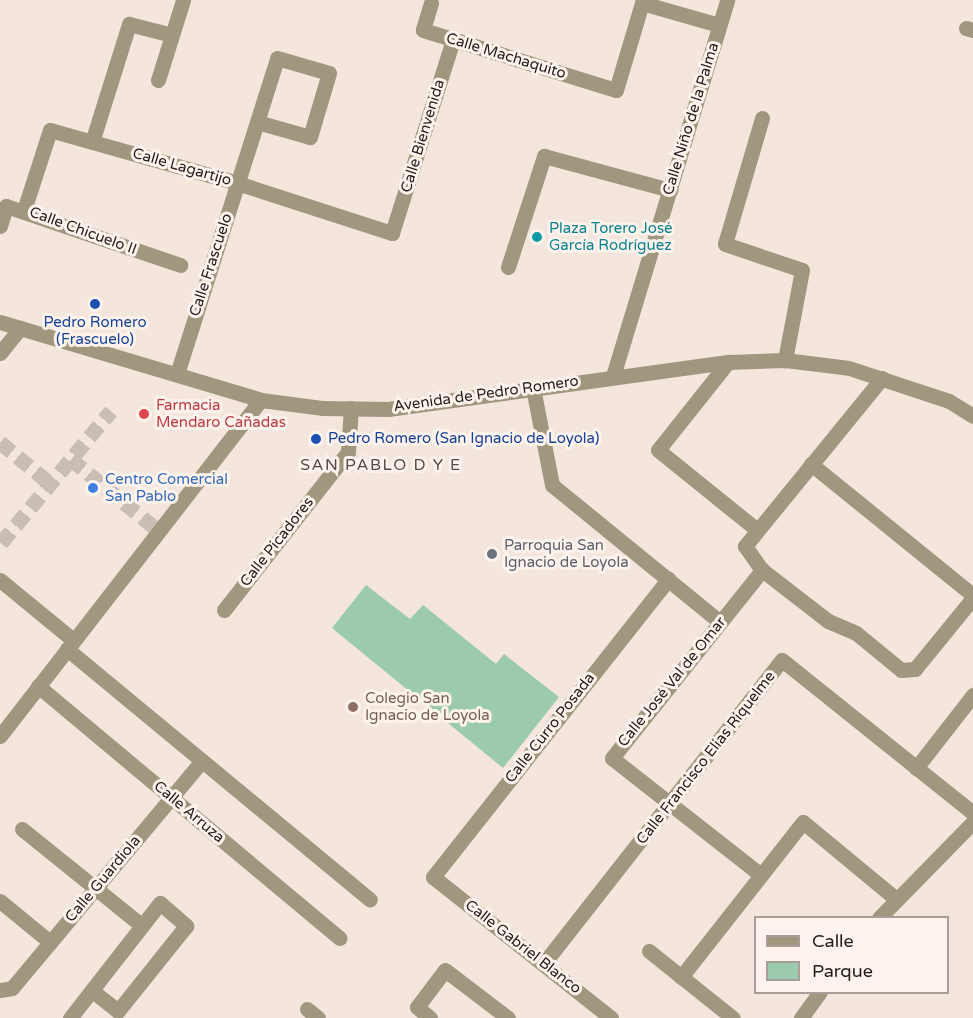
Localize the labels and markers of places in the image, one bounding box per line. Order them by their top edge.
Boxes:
place label: Plaza Torero José García Rodríguez [549,219,673,254]
marker: Plaza Torero José García Rodríguez [530,230,544,244]
marker: Pedro Romero (Frascuelo) [88,297,102,311]
place label: Pedro Romero (Frascuelo) [43,313,147,348]
place label: Farmacia Mendaro Cañadas [156,396,286,431]
marker: Farmacia Mendaro Cañadas [137,407,151,421]
place label: Pedro Romero (San Ignacio de Loyola) [328,430,599,448]
marker: Pedro Romero (San Ignacio de Loyola) [309,432,323,446]
place label: Centro Comercial San Pablo [105,470,228,505]
marker: Centro Comercial San Pablo [86,481,100,495]
place label: Parroquia San Ignacio de Loyola [504,536,629,571]
marker: Parroquia San Ignacio de Loyola [485,547,499,561]
place label: Colegio San Ignacio de Loyola [365,689,490,724]
marker: Colegio San Ignacio de Loyola [346,700,360,714]

